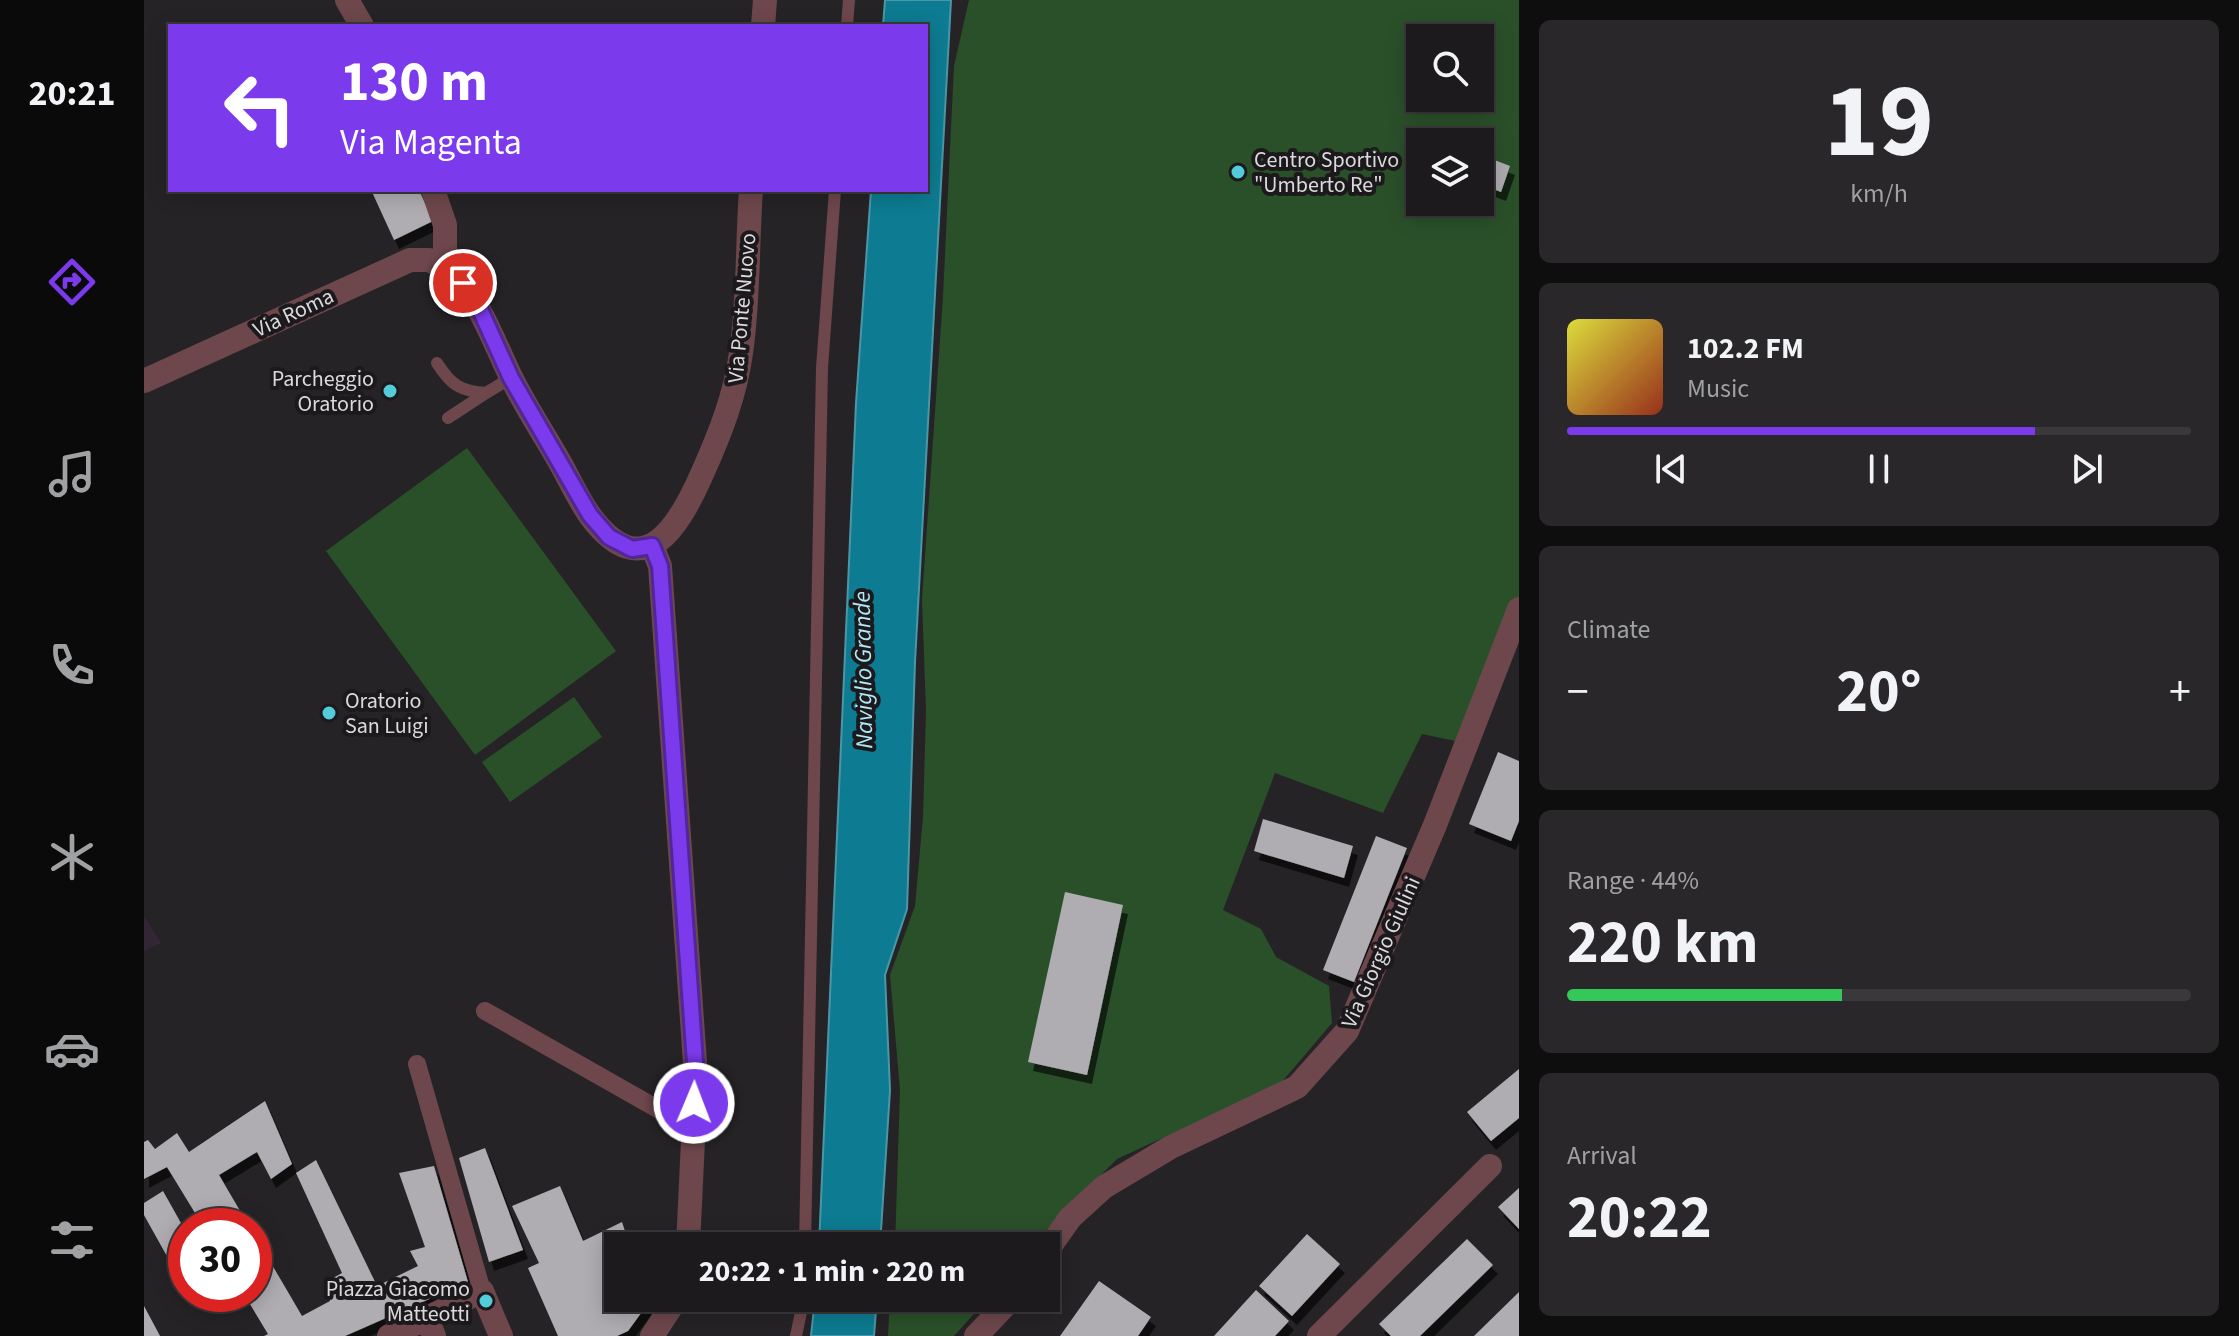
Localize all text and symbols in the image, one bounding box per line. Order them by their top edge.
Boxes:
map controls [1406,24,1494,216]
button: search [1406,24,1494,112]
text: 130 m [340,43,488,122]
text: 19 [1824,49,1934,197]
icon: left [208,56,312,160]
text: 20:21 [29,68,115,119]
text: Via Magenta [340,117,522,168]
button: layers [1406,128,1494,216]
place label: Centro Sportivo "Umberto Re" [1254,144,1399,201]
marker: Centro Sportivo "Umberto Re" [1229,163,1247,181]
text: km/h [1850,175,1908,212]
street label: Via Ponte Nuovo [719,232,765,385]
pin [429,249,497,317]
icon: directions [44,254,100,310]
icon: arrive [441,261,485,305]
street label: Via Roma [248,280,339,346]
text: 102.2 FM [1687,327,1804,370]
place label: Parcheggio Oratorio [272,363,374,420]
text: Music [1687,370,1749,407]
marker: Parcheggio Oratorio [381,382,399,400]
icon: music [44,446,100,502]
icon: previous [1649,447,1693,491]
icon: pause [1857,447,1901,491]
icon: next [2065,447,2109,491]
water label: Naviglio Grande [845,591,882,749]
text: Climate [1567,611,1651,648]
icon: phone [44,637,100,693]
text: 20° [1836,650,1922,735]
text: − [1567,661,1589,724]
text: + [2169,661,2191,724]
place label: Oratorio San Luigi [345,685,429,742]
marker: Oratorio San Luigi [320,704,338,722]
icon: climate [44,829,100,885]
text: Range · 44% [1567,862,1699,899]
street label: Via Giorgio Giulini [1333,872,1429,1033]
text: 220 km [1567,901,1758,986]
icon: car [44,1021,100,1077]
position arrow [652,1061,736,1145]
text: Arrival [1567,1137,1637,1174]
text: 20:22 [1567,1176,1712,1261]
speed limit sign: 30 [168,1208,272,1312]
icon: filters [44,1212,100,1268]
text: 20:22 · 1 min · 220 m [699,1250,965,1293]
place label: Piazza Giacomo Matteotti [326,1273,470,1330]
marker: Piazza Giacomo Matteotti [477,1292,495,1310]

